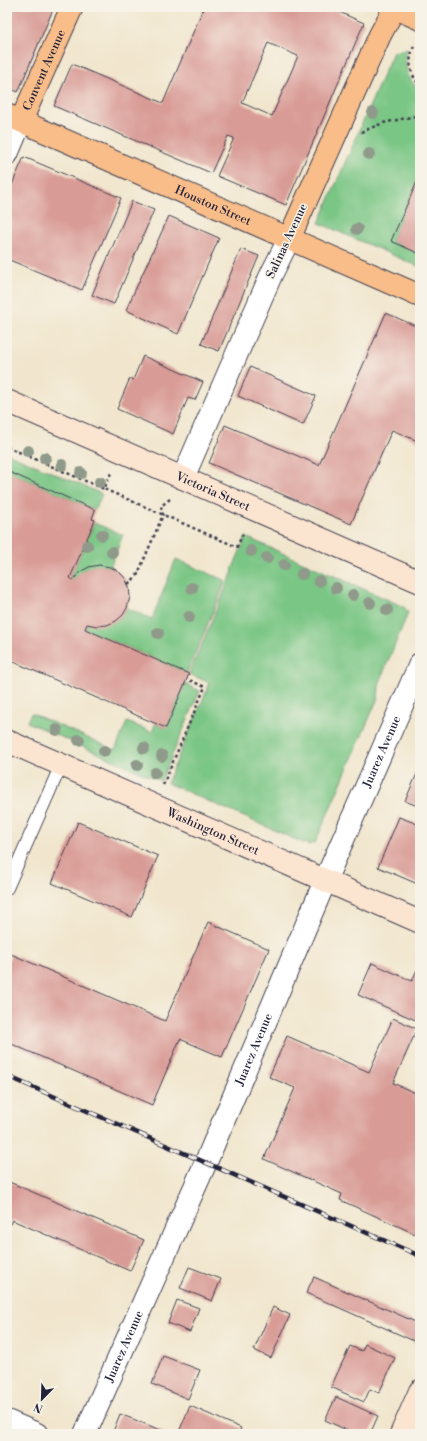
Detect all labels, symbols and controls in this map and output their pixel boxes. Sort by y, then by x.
street label: Convent Avenue [19,27,69,113]
street label: Houston Street [173,182,254,229]
street label: Salinas Avenue [263,201,311,281]
street label: Victoria Street [173,468,253,514]
street label: Juarez Avenue [359,713,404,791]
street label: Washington Street [164,804,262,858]
street label: Juarez Avenue [231,1011,276,1089]
street label: Juarez Avenue [101,1308,147,1385]
north arrow [22,1379,62,1419]
text: N [31,1399,45,1415]

